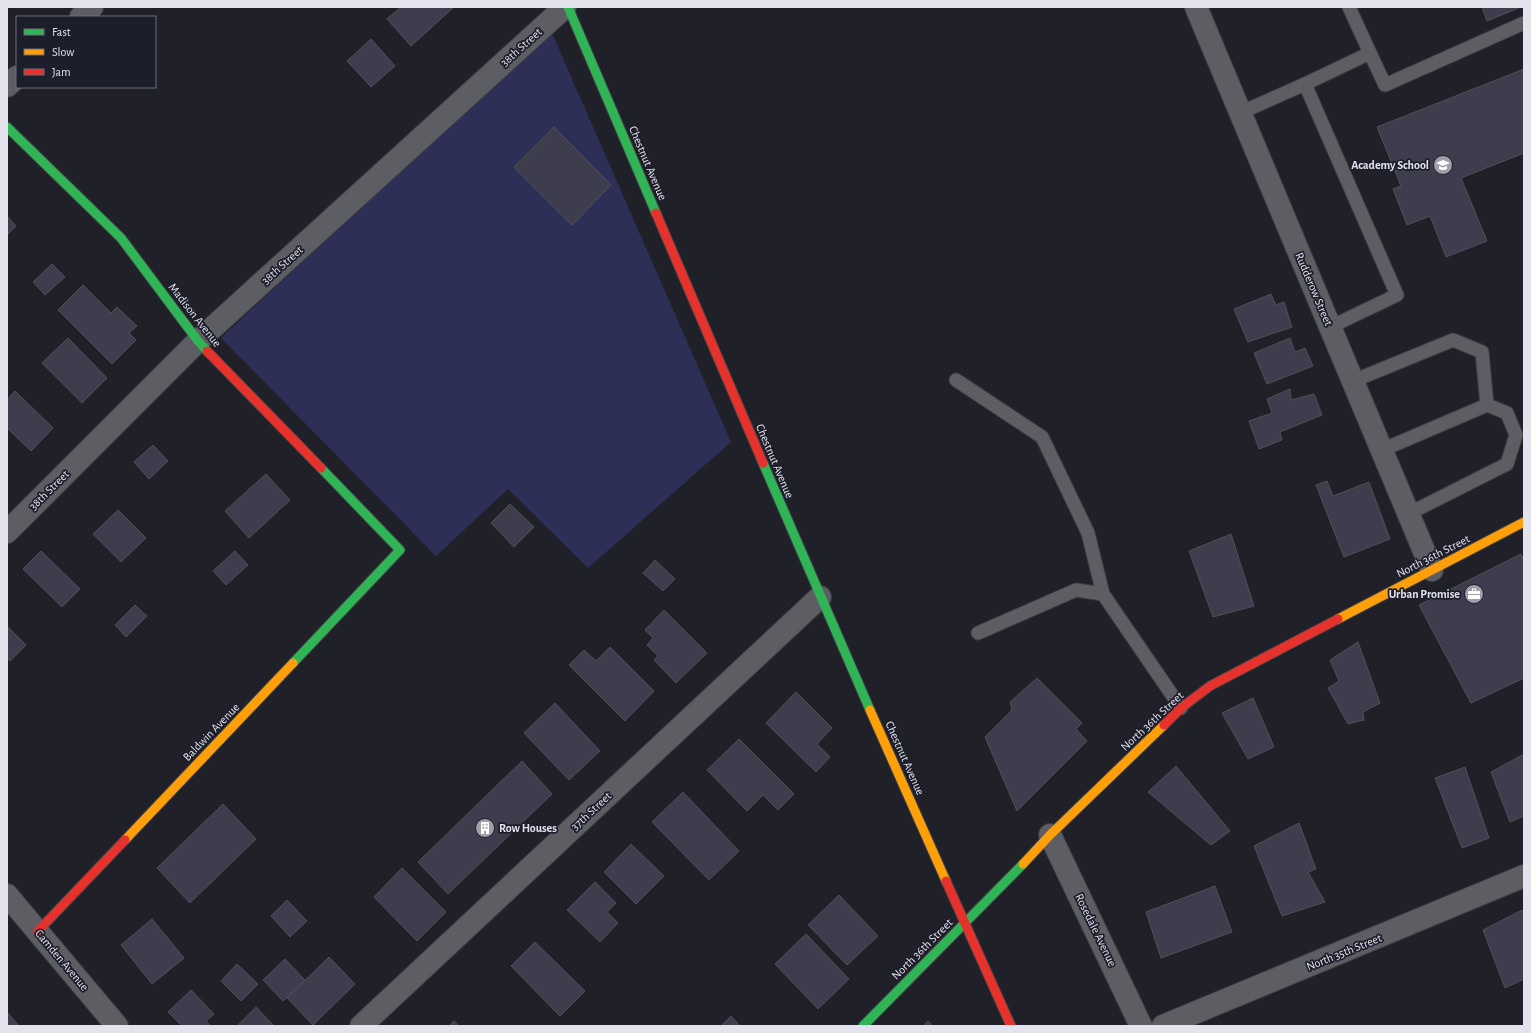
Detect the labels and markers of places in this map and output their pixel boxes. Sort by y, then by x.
school or university icon: Academy School [1432,154,1454,176]
place label: Academy School [1351,159,1429,172]
office icon: Urban Promise [1463,583,1485,605]
place label: Urban Promise [1389,588,1460,600]
building icon: Row Houses [474,817,496,839]
place label: Row Houses [499,822,557,834]

